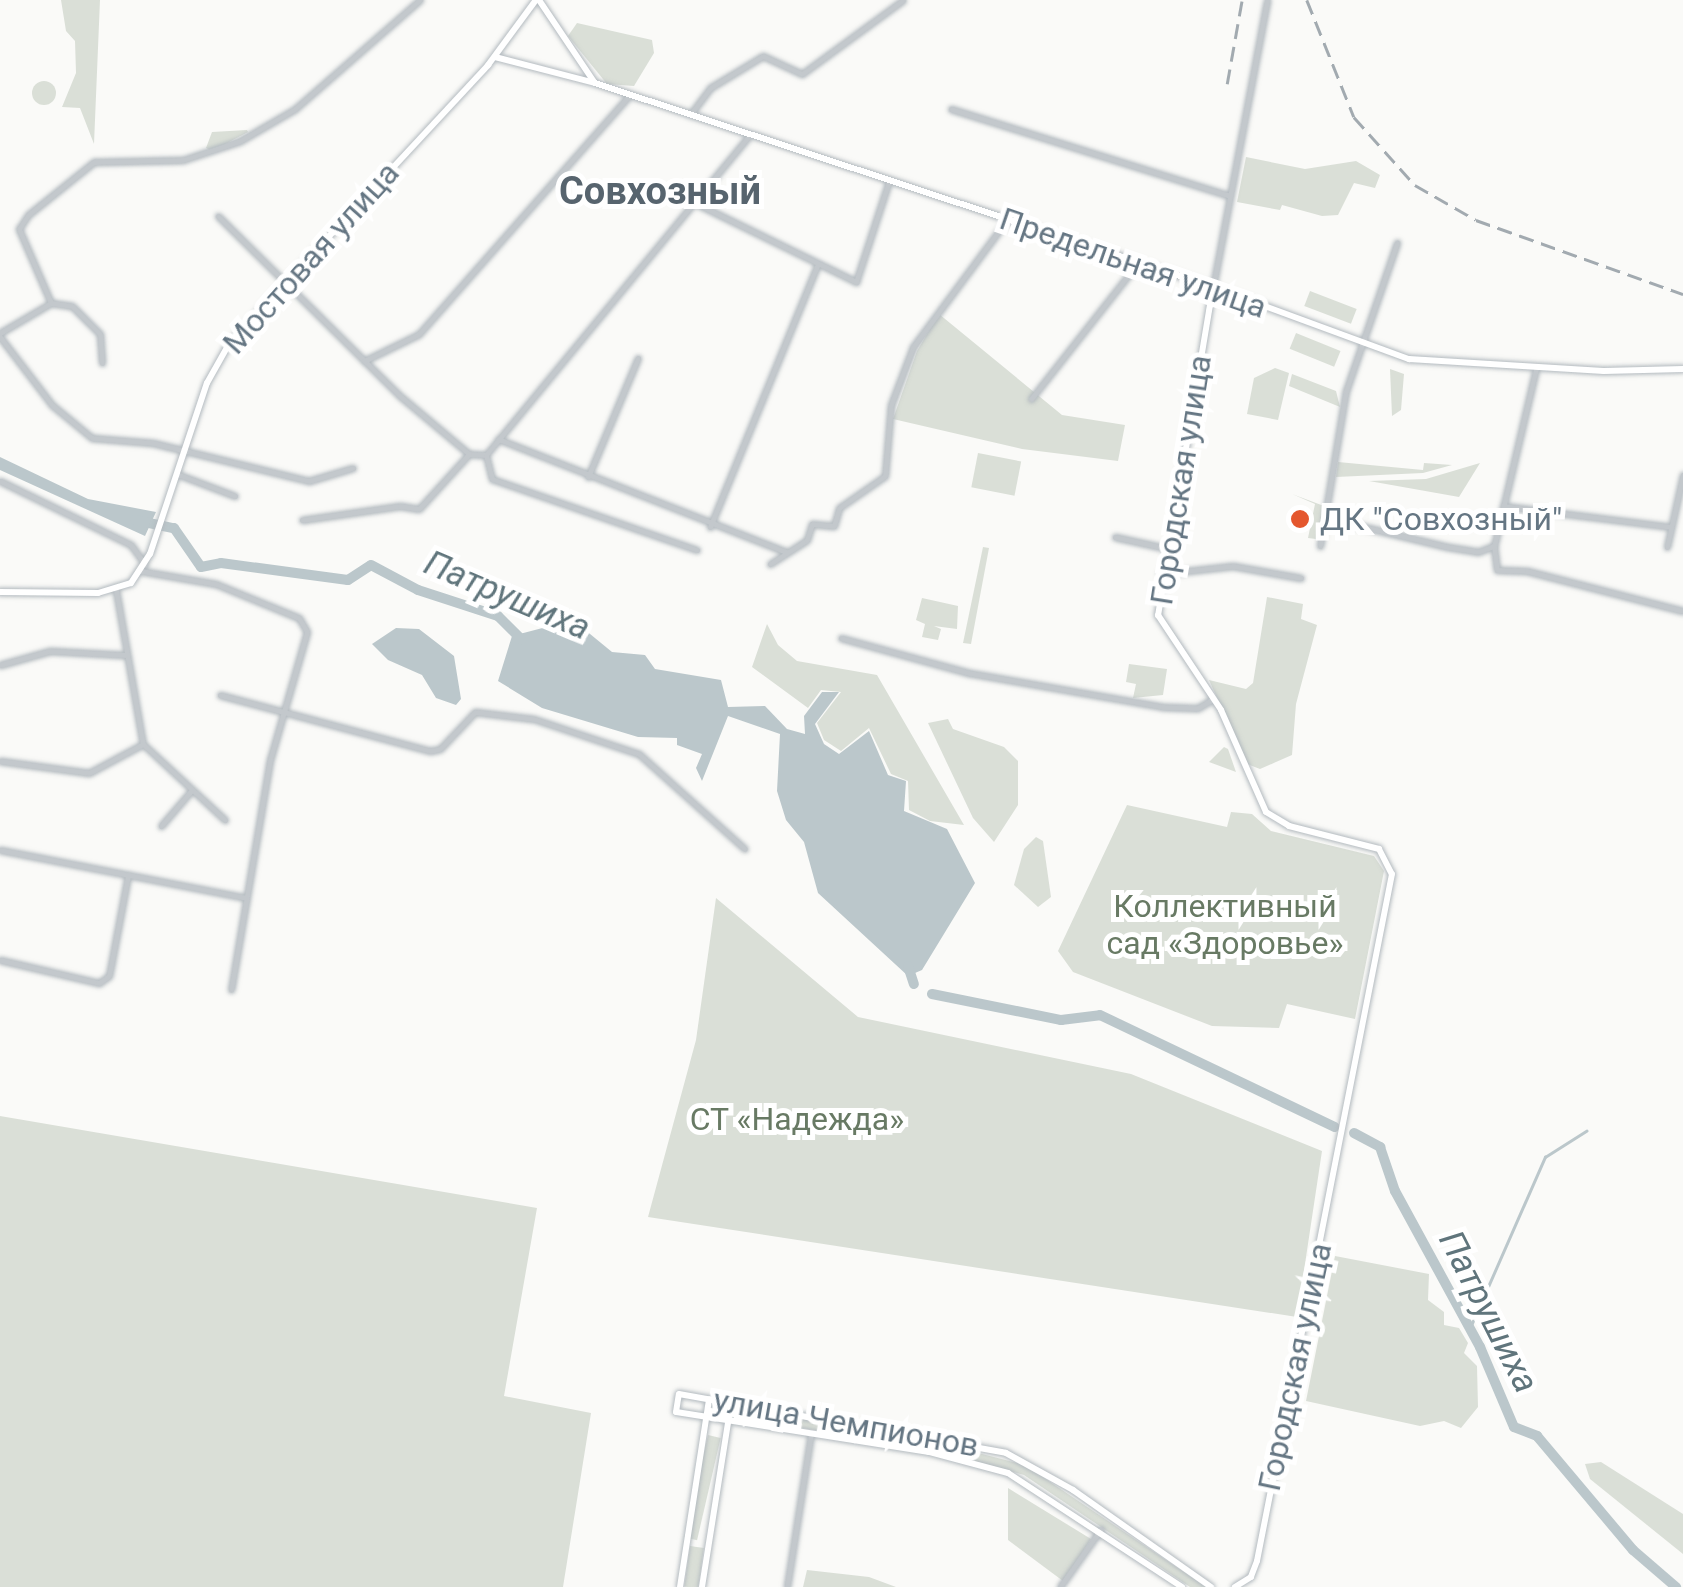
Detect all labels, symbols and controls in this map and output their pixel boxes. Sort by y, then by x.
street label: Мостовая улица [215,154,407,362]
district label: Совхозный [559,169,761,215]
street label: Предельная улица [995,199,1271,327]
street label: Городская улица [1142,352,1220,608]
place label: ДК "Совхозный" [1320,500,1562,538]
marker: ДК "Совхозный" [1289,508,1311,530]
water label: Патрушиха [418,542,596,650]
park label: Коллективный сад «Здоровье» [1107,888,1343,963]
park label: СТ «Надежда» [689,1100,905,1138]
water label: Патрушиха [1429,1224,1547,1400]
street label: Городская улица [1250,1240,1340,1494]
street label: улица Чемпионов [710,1381,982,1465]

